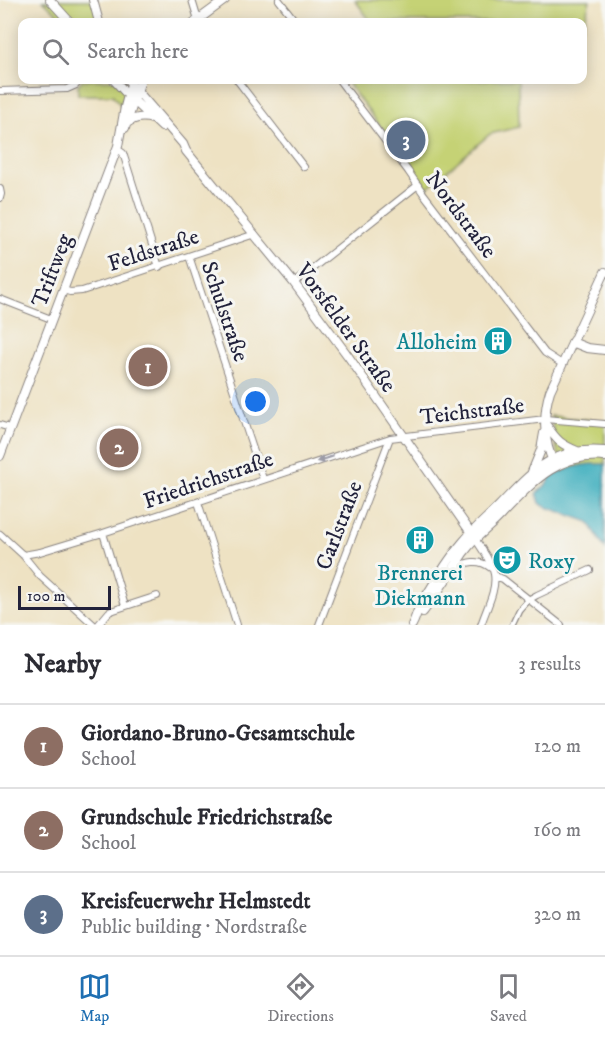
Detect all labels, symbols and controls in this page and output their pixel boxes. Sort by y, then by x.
search box [18,18,587,84]
icon: search [39,35,72,68]
text: Search here [87,38,189,65]
pin: 3 [386,118,426,162]
street label: Nordstraße [419,166,502,264]
street label: Feldstraße [105,223,202,278]
street label: Triftweg [26,230,79,311]
street label: Vorsfelder Straße [289,257,402,398]
street label: Schulstraße [195,258,254,365]
building icon: Alloheim [482,325,514,357]
place label: Alloheim [396,329,477,356]
pin: 1 [128,344,168,389]
your location [241,387,270,416]
street label: Teichstraße [419,392,526,431]
pin: 2 [100,426,138,470]
street label: Friedrichstraße [140,446,277,515]
one-way arrow [316,455,334,465]
street label: Carlstraße [310,477,369,574]
building icon: Brennerei Diekmann [404,524,436,556]
theatre icon: Roxy [491,544,523,576]
place label: Roxy [528,548,575,575]
place label: Brennerei Diekmann [375,560,466,612]
scale bar [18,583,111,610]
text: 100 m [27,586,66,606]
text: Nearby [24,648,101,681]
text: 3 results [518,652,581,677]
text: Giordano-Bruno-Gesamtschule [81,720,355,747]
text: 1 [40,734,47,759]
text: 120 m [534,734,581,759]
text: School [81,747,136,772]
text: Grundschule Friedrichstraße [81,804,332,831]
text: 2 [39,818,48,843]
text: 160 m [533,818,581,843]
text: School [81,831,136,856]
text: Kreisfeuerwehr Helmstedt [81,888,310,915]
text: 3 [40,902,47,927]
text: 320 m [534,902,581,927]
text: Public building · Nordstraße [81,915,307,940]
tab: Map [78,970,111,1026]
tab: Directions [267,970,334,1026]
tab: Saved [490,970,527,1026]

